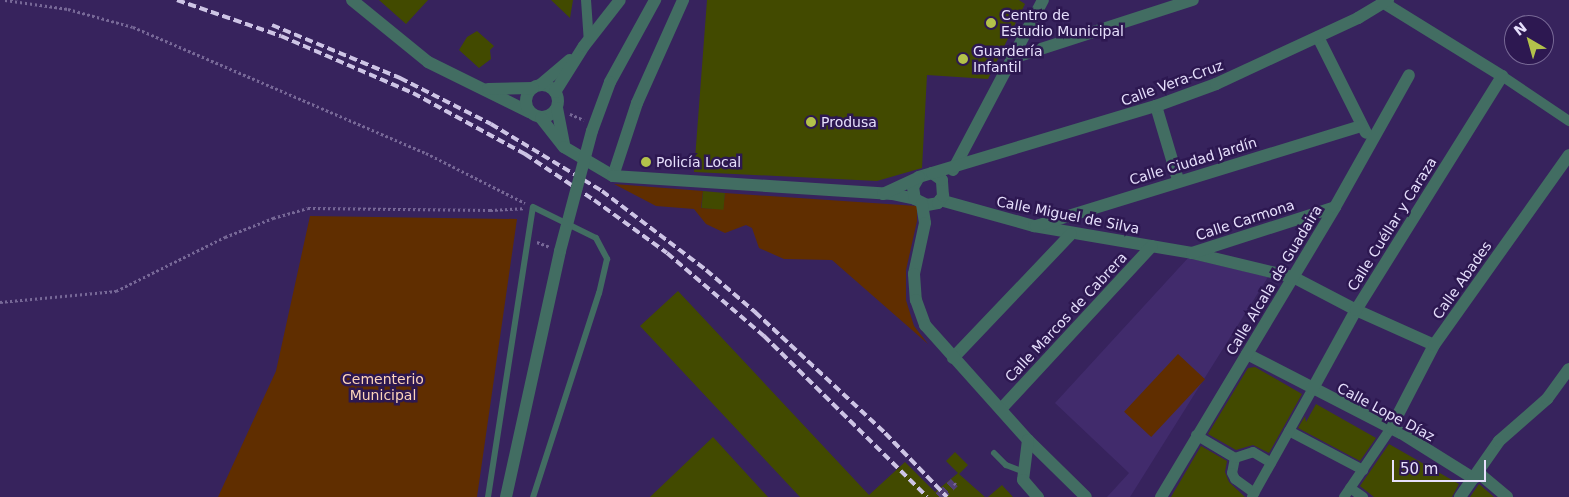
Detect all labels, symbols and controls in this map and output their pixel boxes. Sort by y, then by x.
place label: Centro de Estudio Municipal [1001,7,1124,40]
north arrow [1504,15,1554,65]
marker: Centro de Estudio Municipal [985,17,997,29]
text: N [1511,19,1530,39]
place label: Guardería Infantil [973,43,1043,75]
marker: Guardería Infantil [957,53,969,65]
street label: Calle Vera-Cruz [1119,57,1225,109]
place label: Produsa [821,114,877,130]
marker: Produsa [805,116,817,128]
street label: Calle Ciudad Jardín [1127,134,1259,188]
place label: Policía Local [656,154,741,170]
street label: Calle Cuéllar y Caraza [1344,154,1440,294]
marker: Policía Local [640,156,652,168]
street label: Calle Miguel de Silva [995,193,1141,237]
street label: Calle Carmona [1194,196,1296,244]
street label: Calle Alcala de Guadaira [1223,202,1325,358]
street label: Calle Abades [1429,238,1495,322]
street label: Calle Marcos de Cabrera [1002,249,1130,385]
park label: Cementerio Municipal [342,371,424,404]
street label: Calle Lope Díaz [1334,379,1438,445]
scale bar [1394,450,1488,482]
text: 50 m [1400,460,1438,478]

